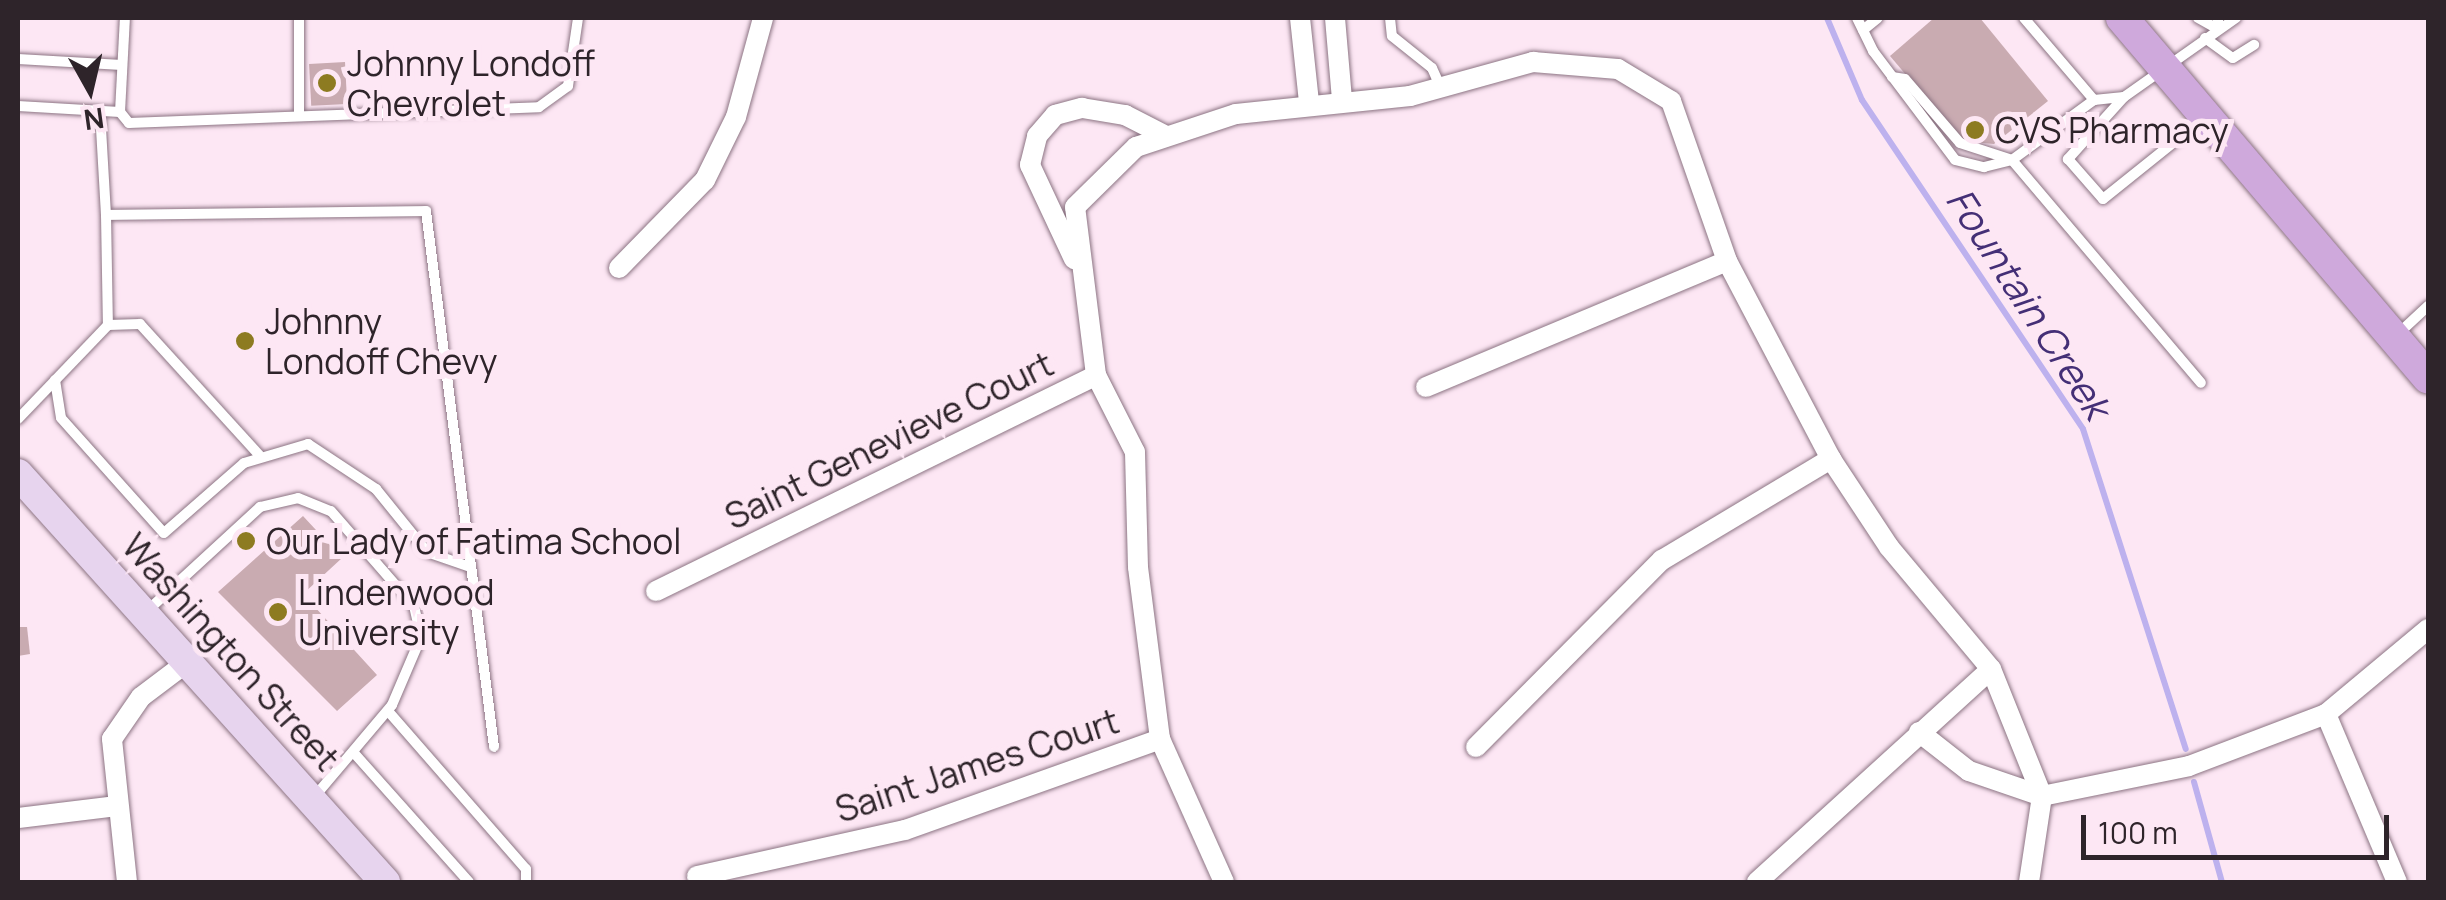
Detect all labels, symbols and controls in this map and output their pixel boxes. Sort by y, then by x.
north arrow [40,40,140,140]
place label: Johnny Londoff Chevrolet [347,42,595,124]
marker: Johnny Londoff Chevrolet [316,72,338,94]
text: N [82,99,107,140]
place label: CVS Pharmacy [1995,109,2229,151]
marker: CVS Pharmacy [1964,119,1986,141]
water label: Fountain Creek [1938,179,2120,427]
place label: Johnny Londoff Chevy [265,300,498,382]
marker: Johnny Londoff Chevy [234,330,256,352]
street label: Saint Genevieve Court [718,342,1060,538]
place label: Our Lady of Fatima School [266,520,681,562]
street label: Washington Street [114,525,348,779]
marker: Our Lady of Fatima School [235,530,257,552]
place label: Lindenwood University [298,571,494,653]
marker: Lindenwood University [267,601,289,623]
street label: Saint James Court [830,699,1124,831]
scale bar [2086,795,2394,857]
text: 100 m [2098,812,2178,853]

